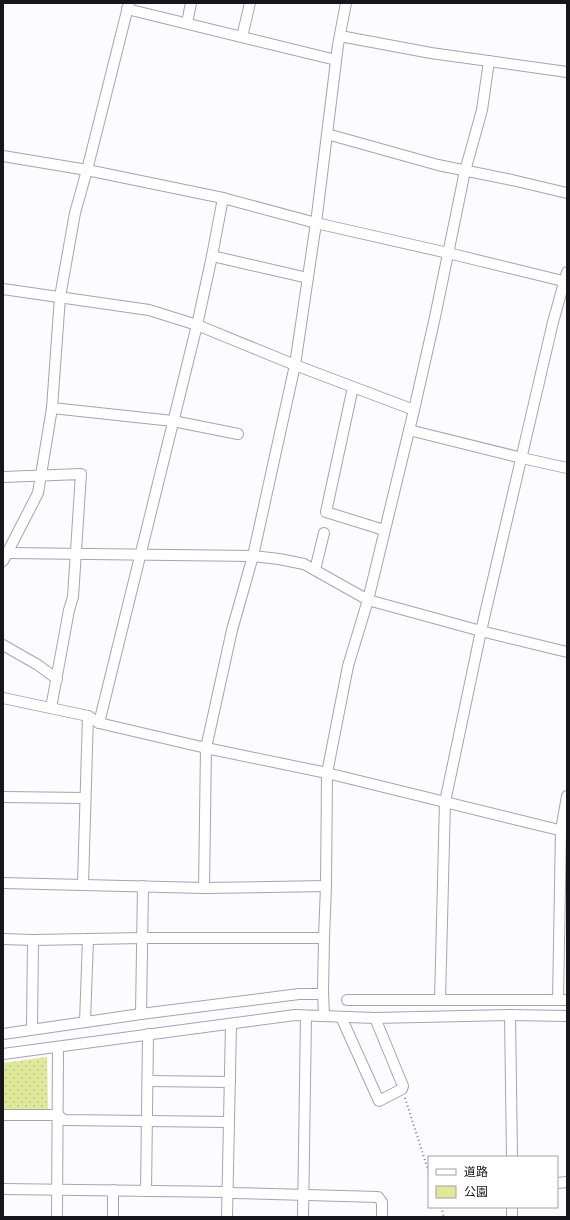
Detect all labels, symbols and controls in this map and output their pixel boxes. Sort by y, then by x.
legend [428,1156,558,1208]
text: 道路 [464,1164,488,1180]
text: 公園 [464,1184,488,1200]

